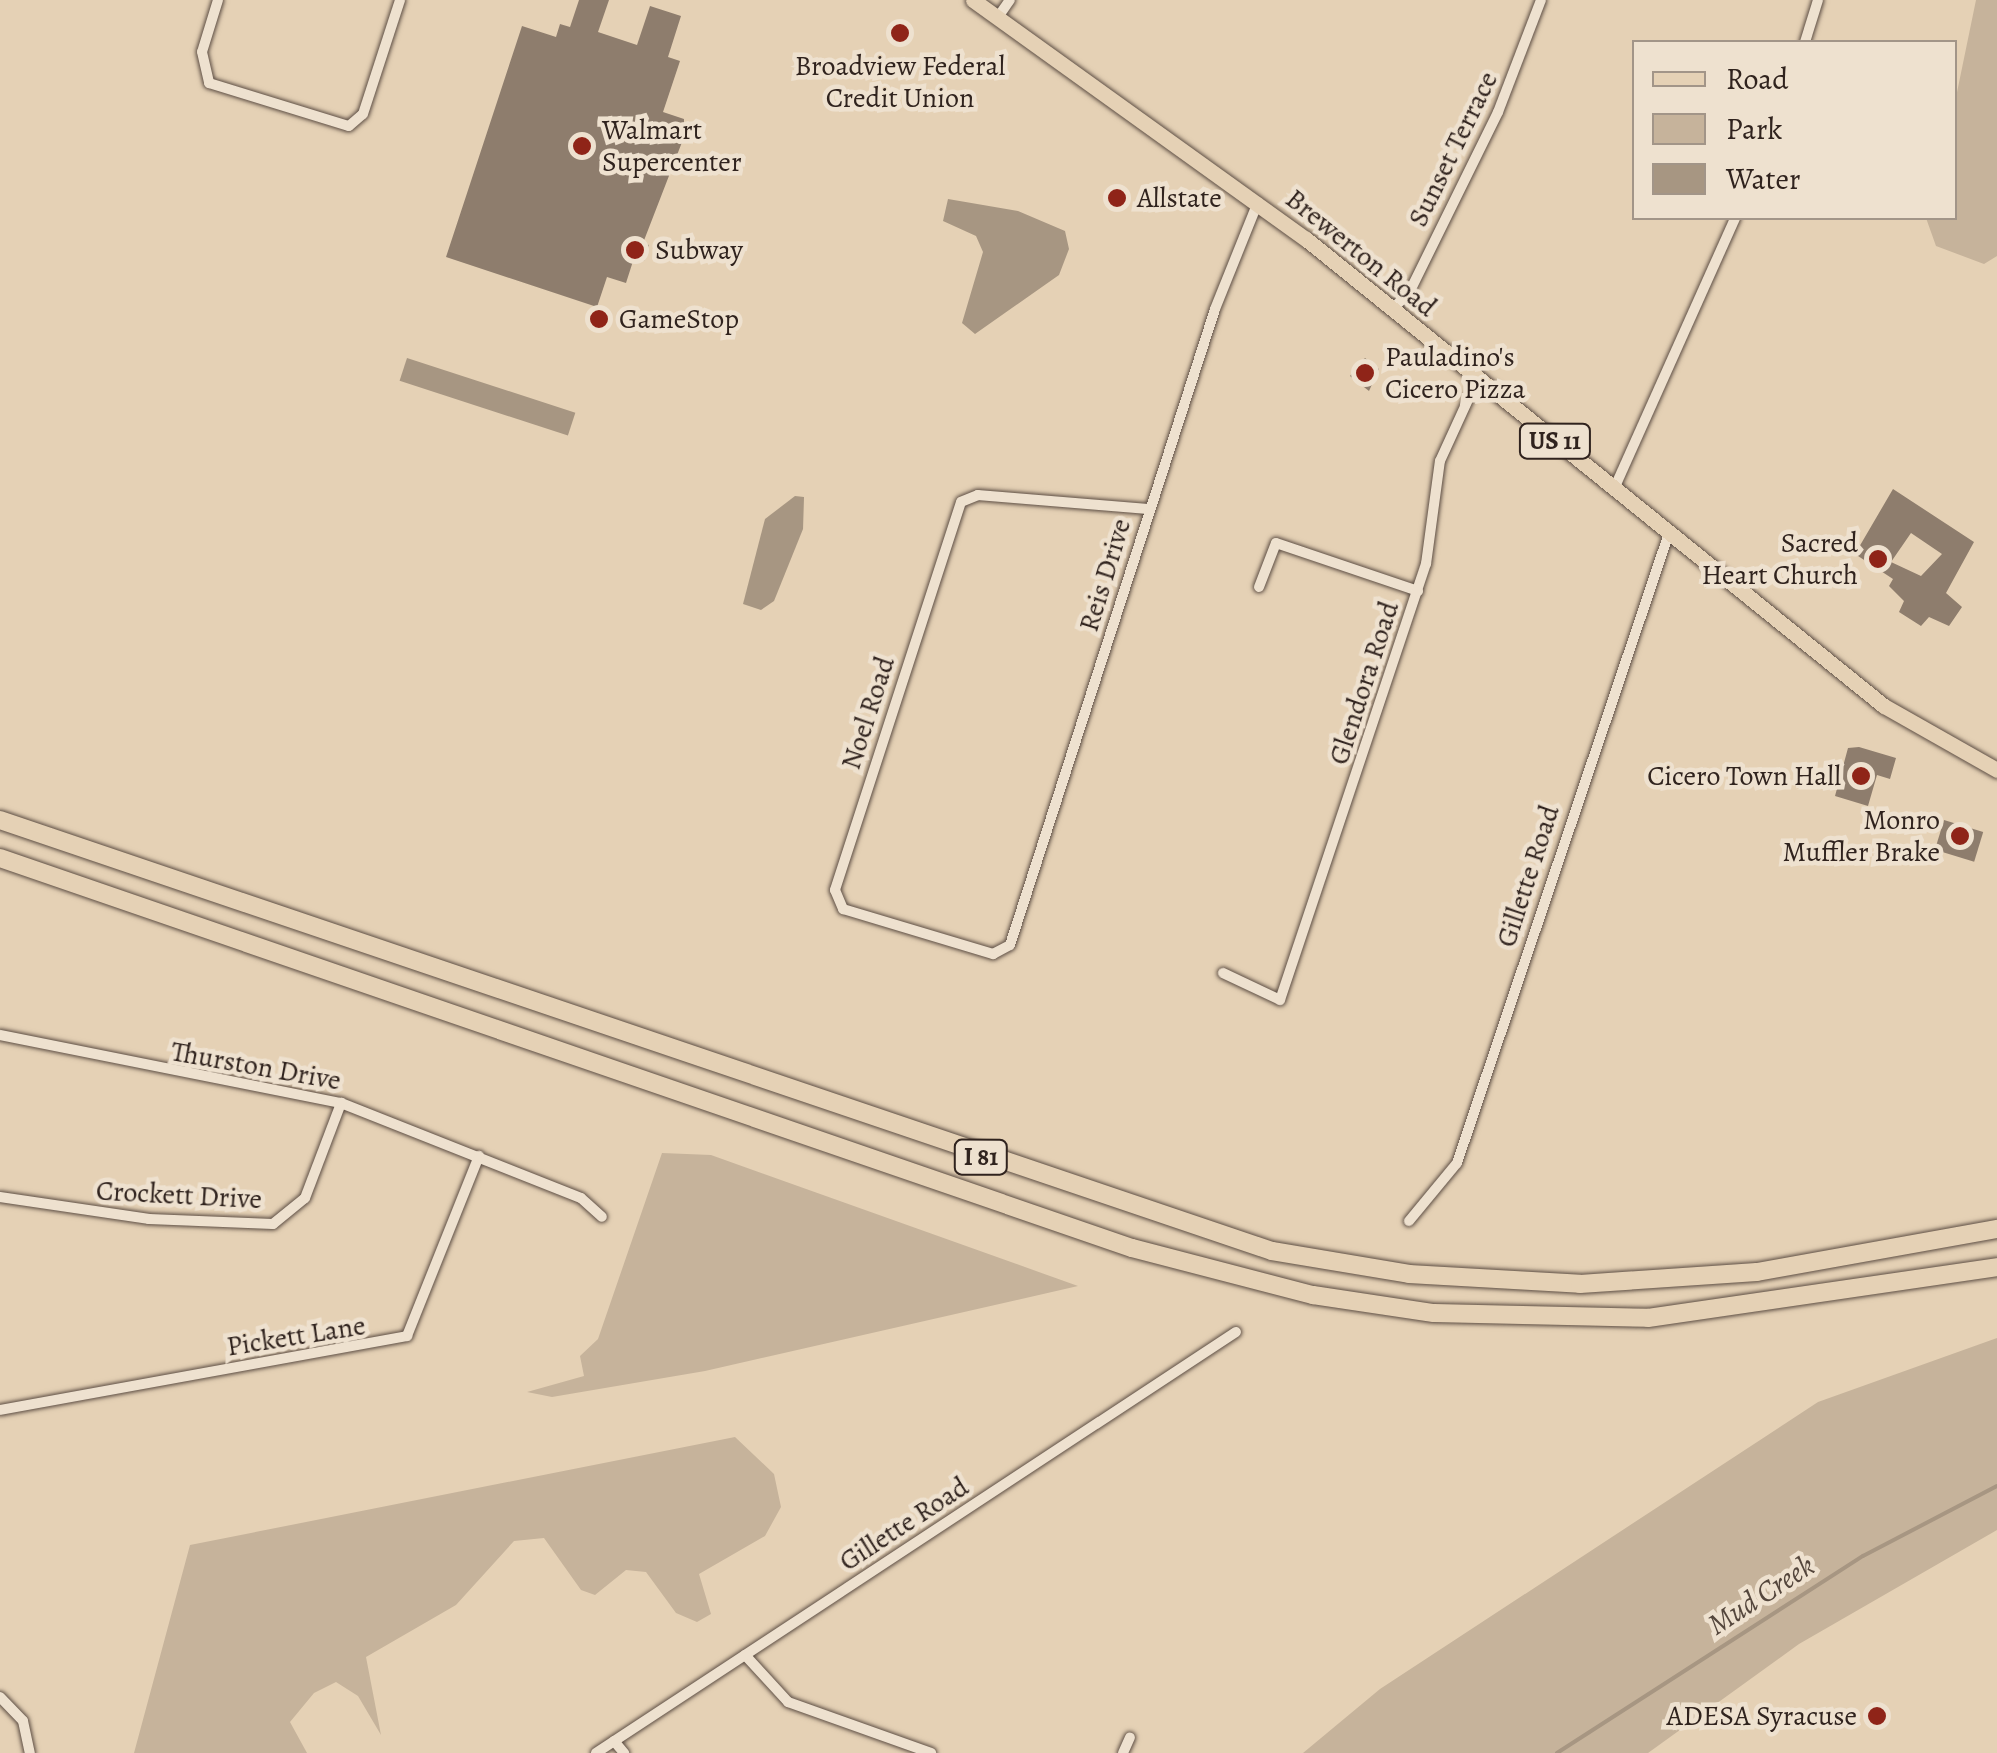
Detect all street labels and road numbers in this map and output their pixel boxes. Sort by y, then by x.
street label: Sunset Terrace [1401,66,1505,232]
street label: Brewerton Road [1279,182,1443,324]
road number: US 11 [1518,421,1592,461]
street label: Reis Drive [1072,514,1138,636]
street label: Glendora Road [1322,597,1406,769]
street label: Noel Road [834,652,902,774]
street label: Gillette Road [1489,801,1567,951]
street label: Thurston Drive [168,1035,344,1097]
road number: I 81 [954,1137,1008,1177]
street label: Crockett Drive [95,1174,263,1216]
street label: Pickett Lane [224,1308,368,1364]
street label: Gillette Road [833,1470,975,1578]

